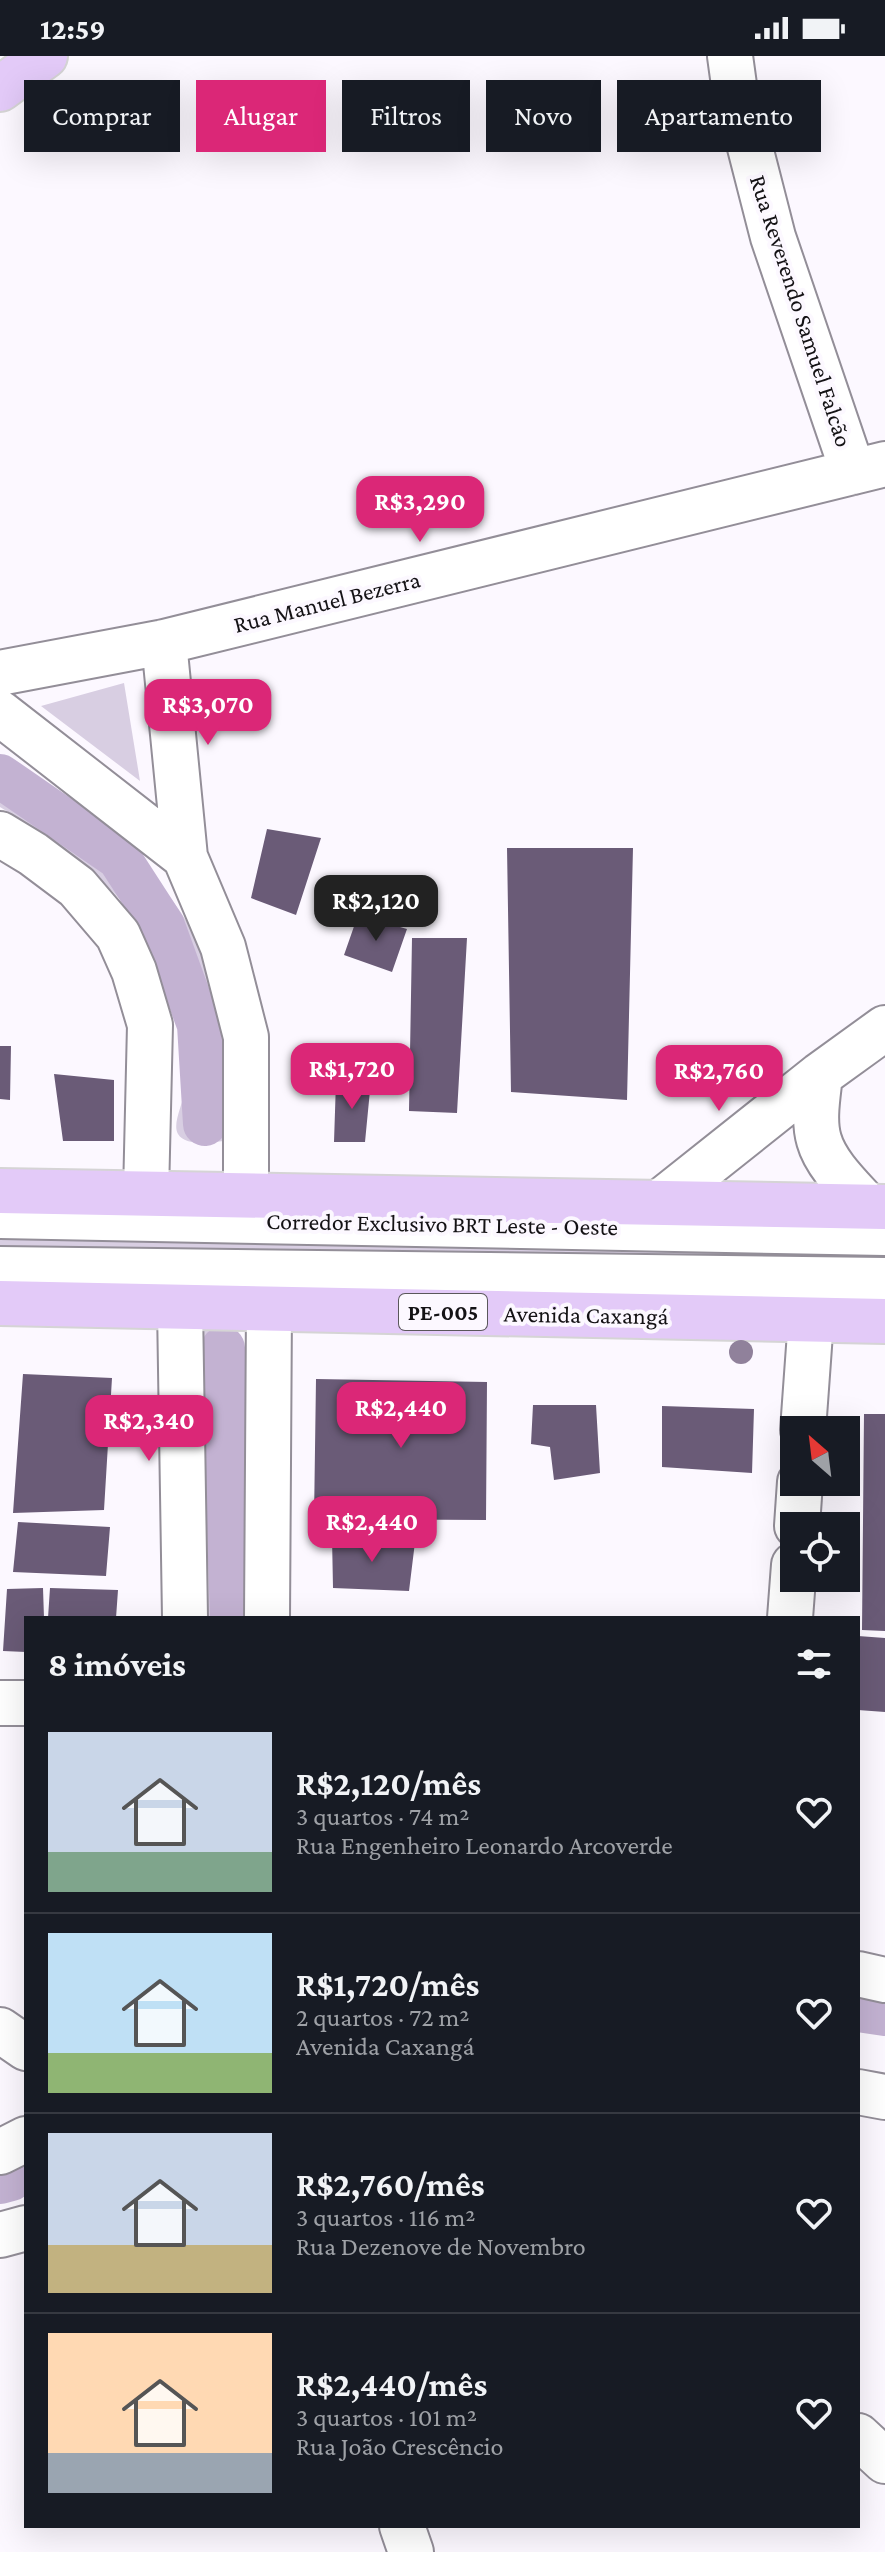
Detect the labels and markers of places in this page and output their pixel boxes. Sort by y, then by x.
pin: R$3,290 [346,476,494,544]
pin: R$3,070 [134,679,282,747]
pin: R$2,120 [302,875,450,943]
pin: R$1,720 [278,1043,426,1111]
pin: R$2,760 [645,1045,793,1113]
pin: R$2,440 [327,1382,475,1450]
pin: R$2,340 [75,1395,223,1463]
pin: R$2,440 [298,1496,446,1564]

